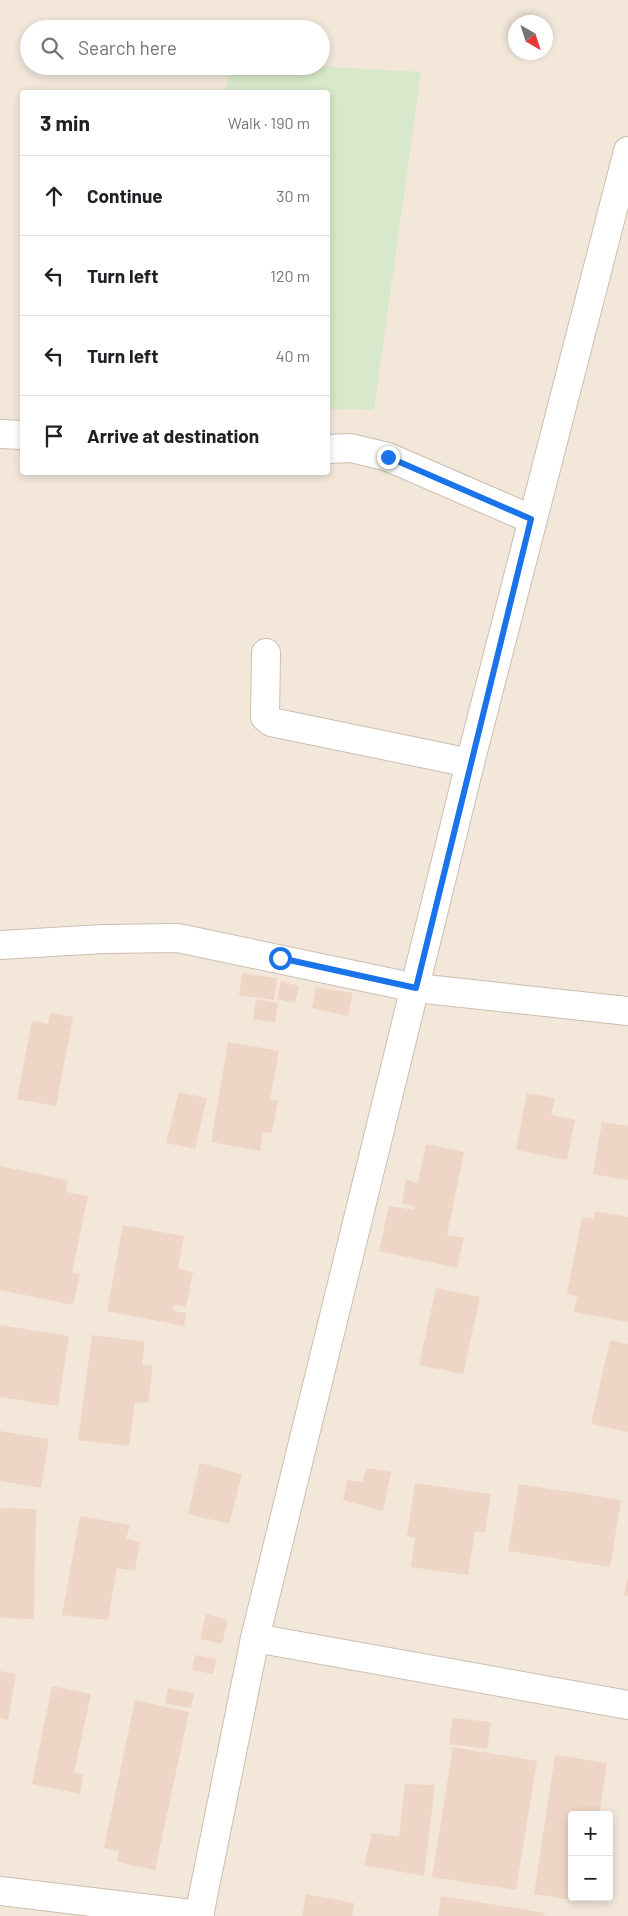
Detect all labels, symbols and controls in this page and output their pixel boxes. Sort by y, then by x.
north arrow [508,15,553,60]
search box [20,20,330,75]
icon: search [38,34,66,62]
text: Search here [78,36,177,59]
text: 3 min [40,110,90,135]
text: Walk · 190 m [228,113,310,132]
icon: ahead [40,182,68,210]
text: Continue [87,184,163,207]
text: 30 m [276,186,310,205]
icon: left [40,262,68,290]
text: Turn left [87,264,158,287]
text: 120 m [270,266,310,285]
icon: left [40,342,68,370]
text: Turn left [87,344,158,367]
text: 40 m [276,346,310,365]
icon: arrive [40,422,68,450]
text: Arrive at destination [87,424,259,447]
route end [377,446,400,469]
route start [269,947,292,970]
map controls [568,1811,613,1901]
button: + [568,1811,613,1856]
button: − [568,1856,613,1901]

